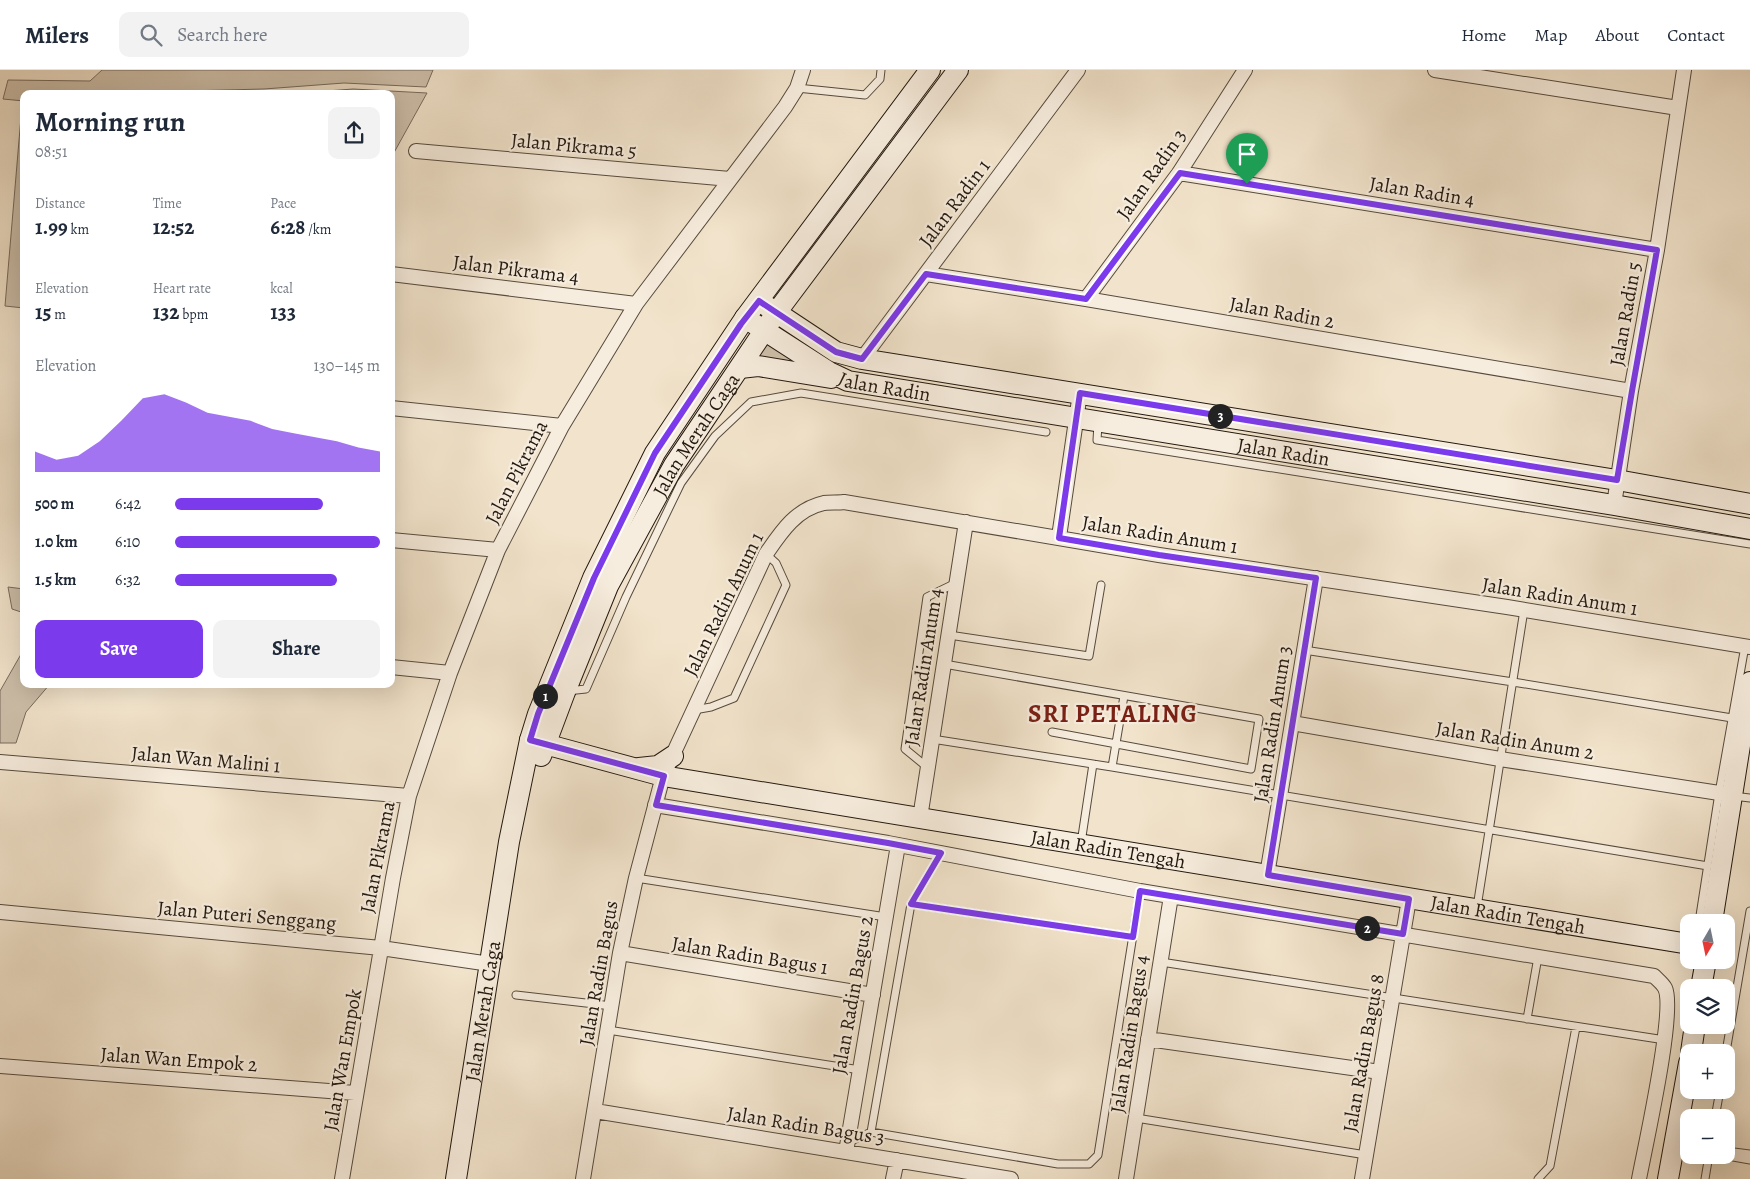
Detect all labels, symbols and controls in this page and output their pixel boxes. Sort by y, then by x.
search box [119,12,469,57]
text: Milers [25,19,89,51]
icon: search [137,21,165,49]
text: Search here [177,22,268,48]
text: Home [1461,23,1506,47]
text: Map [1534,23,1567,47]
text: About [1595,23,1639,47]
text: Contact [1667,23,1725,47]
text: Morning run [35,103,185,141]
button: share [328,107,380,159]
street label: Jalan Radin 3 [1110,123,1193,225]
street label: Jalan Pikrama 5 [510,127,638,164]
pin [1226,133,1268,184]
icon: arrive [1233,140,1261,168]
text: 08:51 [35,141,67,163]
street label: Jalan Radin 1 [912,154,996,253]
street label: Jalan Radin 4 [1368,170,1476,213]
text: Distance [35,194,85,213]
text: Time [153,194,182,213]
text: Pace [270,194,296,213]
text: 1.99 [35,213,68,241]
text: 12:52 [153,213,194,241]
text: 6:28 [270,213,305,241]
text: km [68,220,89,239]
text: /km [305,220,331,239]
street label: Jalan Pikrama 4 [451,248,580,291]
street label: Jalan Radin 5 [1603,260,1648,368]
text: Elevation [35,279,89,298]
text: Heart rate [153,279,211,298]
text: kcal [270,279,293,298]
street label: Jalan Radin 2 [1227,290,1337,335]
text: 15 [35,298,52,326]
text: 132 [153,298,179,326]
text: 133 [270,298,296,326]
text: m [52,305,66,324]
text: bpm [179,305,208,324]
text: Elevation [35,355,96,377]
text: 130–145 m [314,355,380,377]
street label: Jalan Radin [834,365,933,408]
street label: Jalan Merah Caga [646,367,747,501]
pin: 3 [1208,404,1232,428]
text: 3 [1217,407,1224,426]
street label: Jalan Pikrama [479,415,555,529]
street label: Jalan Radin [1235,431,1331,473]
text: 500 m [35,493,74,515]
text: 6:42 [115,493,141,515]
street label: Jalan Radin Anum 1 [1080,509,1240,560]
street label: Jalan Radin Anum 1 [677,527,770,681]
text: 1.0 km [35,531,78,553]
text: 6:10 [115,531,140,553]
text: 1.5 km [35,569,76,591]
text: 6:32 [115,569,140,591]
street label: Jalan Radin Anum 1 [1480,571,1640,622]
street label: Jalan Radin Anum 4 [898,586,949,748]
button: Save [35,620,203,678]
button: Share [213,620,380,678]
street label: Jalan Radin Anum 3 [1247,644,1298,805]
pin: 1 [532,684,558,708]
text: 1 [543,687,548,706]
district label: SRI PETALING [1028,697,1198,731]
street label: Jalan Radin Anum 2 [1434,715,1597,766]
street label: Jalan Wan Malini 1 [130,740,282,779]
street label: Jalan Pikrama [353,798,402,915]
street label: Jalan Radin Tengah [1029,823,1188,875]
street label: Jalan Radin Tengah [1429,889,1588,941]
street label: Jalan Puteri Senggang [156,894,337,937]
street label: Jalan Radin Bagus [572,898,625,1048]
street label: Jalan Radin Bagus 2 [825,913,880,1076]
north arrow [1680,914,1735,969]
map controls [1680,914,1735,1164]
pin: 2 [1354,916,1380,940]
text: 2 [1364,919,1371,938]
street label: Jalan Radin Bagus 1 [670,930,830,981]
street label: Jalan Merah Caga [459,938,507,1084]
street label: Jalan Radin Bagus 4 [1104,953,1155,1115]
street label: Jalan Radin Bagus 8 [1336,972,1391,1135]
button: layers [1680,979,1735,1034]
street label: Jalan Wan Empok [317,987,368,1133]
street label: Jalan Wan Empok 2 [99,1041,259,1078]
button: + [1680,1044,1735,1099]
street label: Jalan Radin Bagus 3 [725,1100,887,1151]
button: − [1680,1109,1735,1164]

